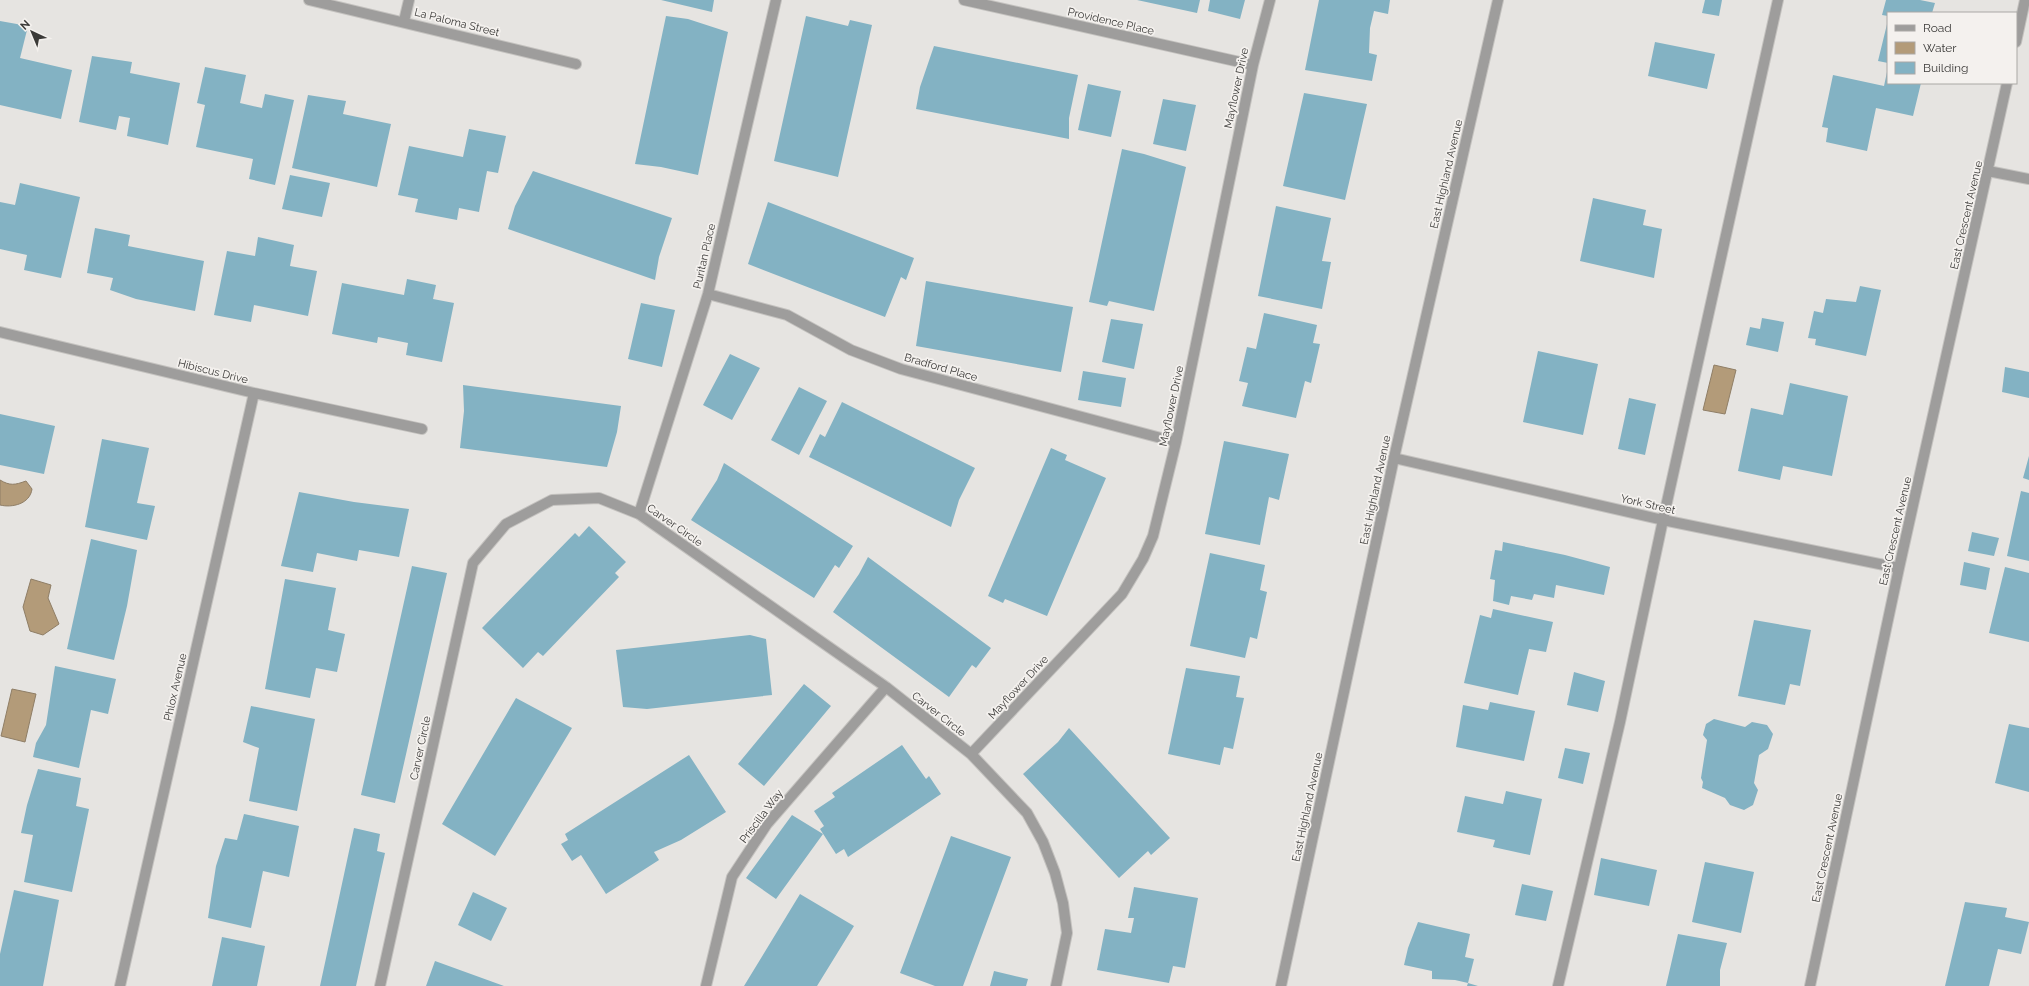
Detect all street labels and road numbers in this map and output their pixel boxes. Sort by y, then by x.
street label: Providence Place [1066,5,1156,38]
street label: La Paloma Street [413,6,501,39]
street label: Mayflower Drive [1222,46,1251,130]
street label: East Highland Avenue [1428,118,1465,230]
street label: East Crescent Avenue [1948,159,1985,271]
street label: Puritan Place [691,222,718,290]
street label: Bradford Place [903,351,980,384]
street label: Hibiscus Drive [176,356,250,387]
street label: Mayflower Drive [1157,364,1186,448]
street label: East Highland Avenue [1358,434,1394,546]
street label: East Crescent Avenue [1877,475,1914,587]
street label: York Street [1619,492,1677,517]
street label: Carver Circle [644,501,706,550]
street label: Phlox Avenue [161,651,190,722]
street label: Mayflower Drive [986,653,1051,722]
street label: Carver Circle [909,689,969,740]
street label: Carver Circle [407,714,434,781]
street label: East Highland Avenue [1290,751,1326,863]
street label: Priscilla Way [737,787,786,846]
street label: East Crescent Avenue [1810,792,1845,904]

